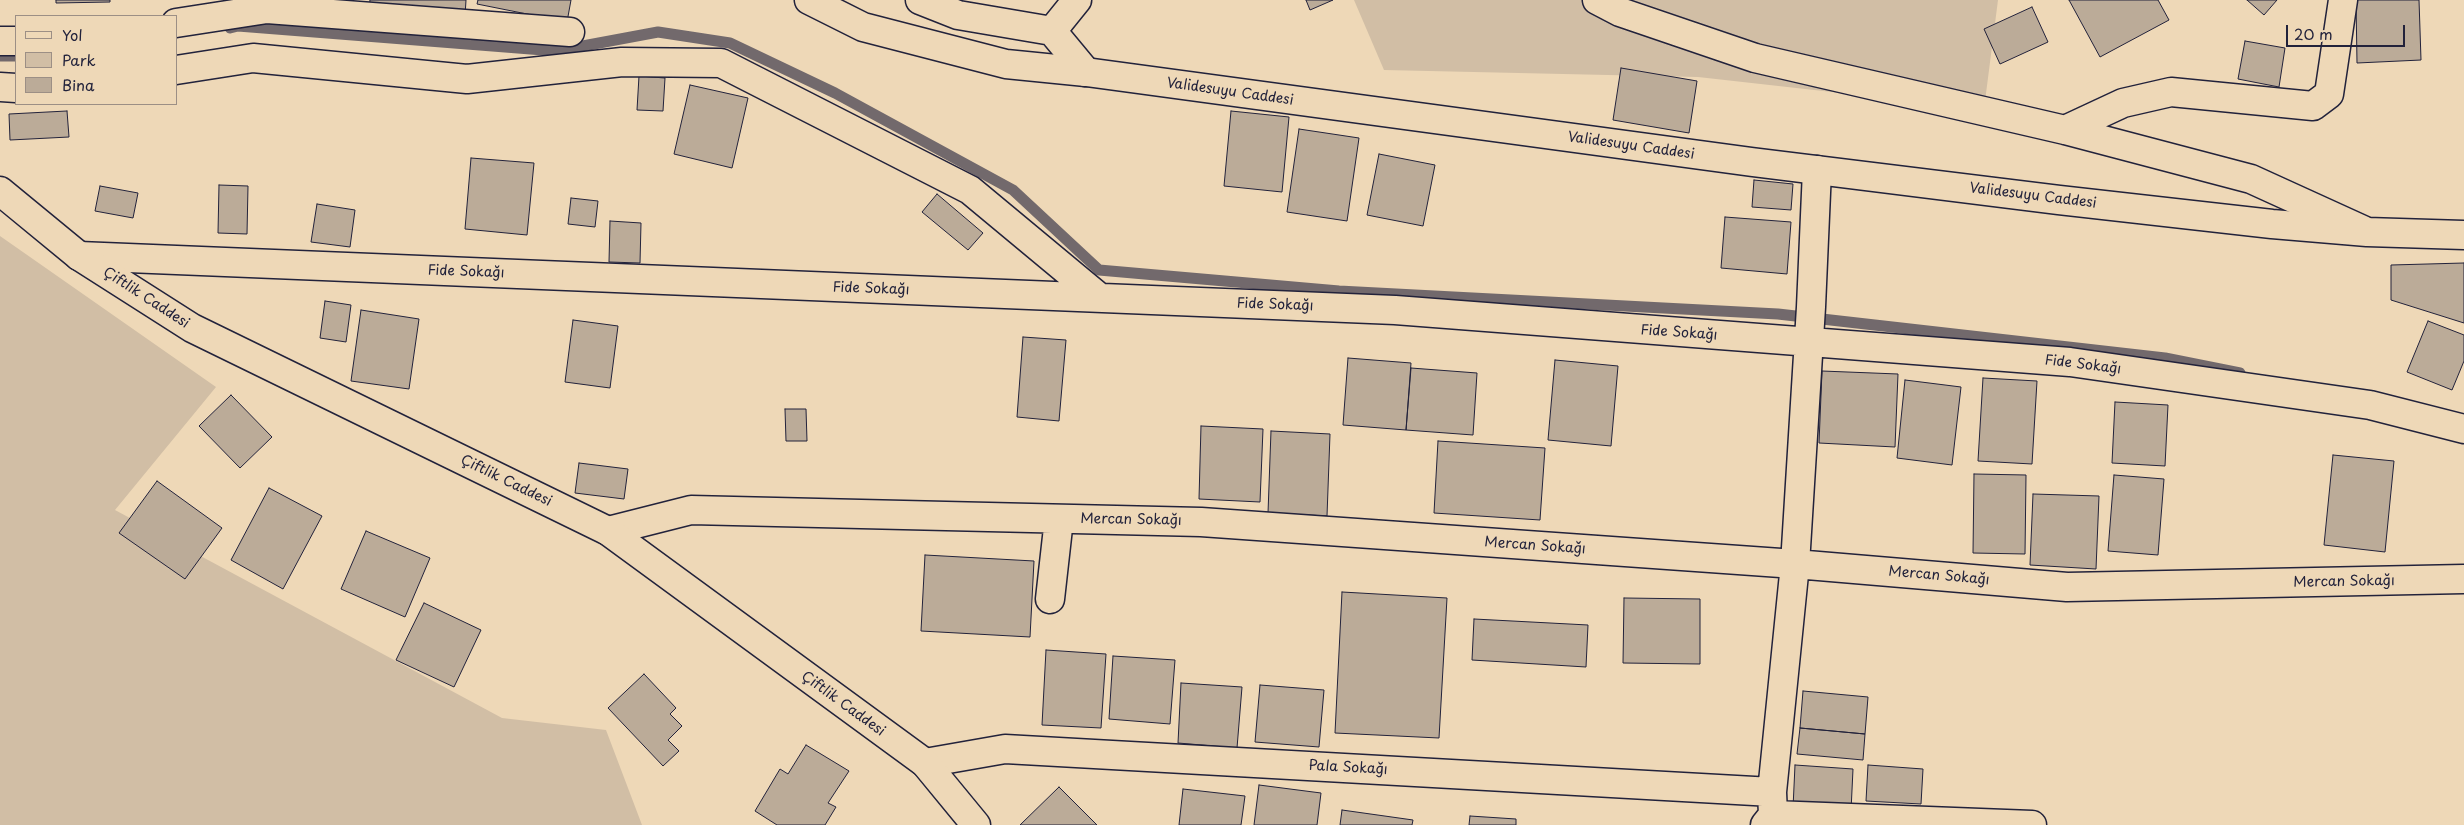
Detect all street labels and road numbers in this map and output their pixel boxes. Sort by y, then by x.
street label: Validesuyu Caddesi [1166,75,1294,109]
street label: Validesuyu Caddesi [1567,129,1695,163]
street label: Validesuyu Caddesi [1969,180,2097,212]
street label: Fide Sokağı [427,262,505,282]
street label: Çiftlik Caddesi [100,264,192,332]
street label: Fide Sokağı [832,279,910,299]
street label: Fide Sokağı [1236,295,1314,315]
street label: Fide Sokağı [1640,322,1718,344]
street label: Fide Sokağı [2044,352,2122,378]
street label: Çiftlik Caddesi [458,452,554,510]
street label: Mercan Sokağı [1080,511,1182,529]
street label: Mercan Sokağı [1484,534,1586,558]
street label: Mercan Sokağı [1888,563,1990,589]
street label: Mercan Sokağı [2293,573,2395,591]
street label: Çiftlik Caddesi [798,668,888,740]
street label: Pala Sokağı [1308,758,1388,778]

